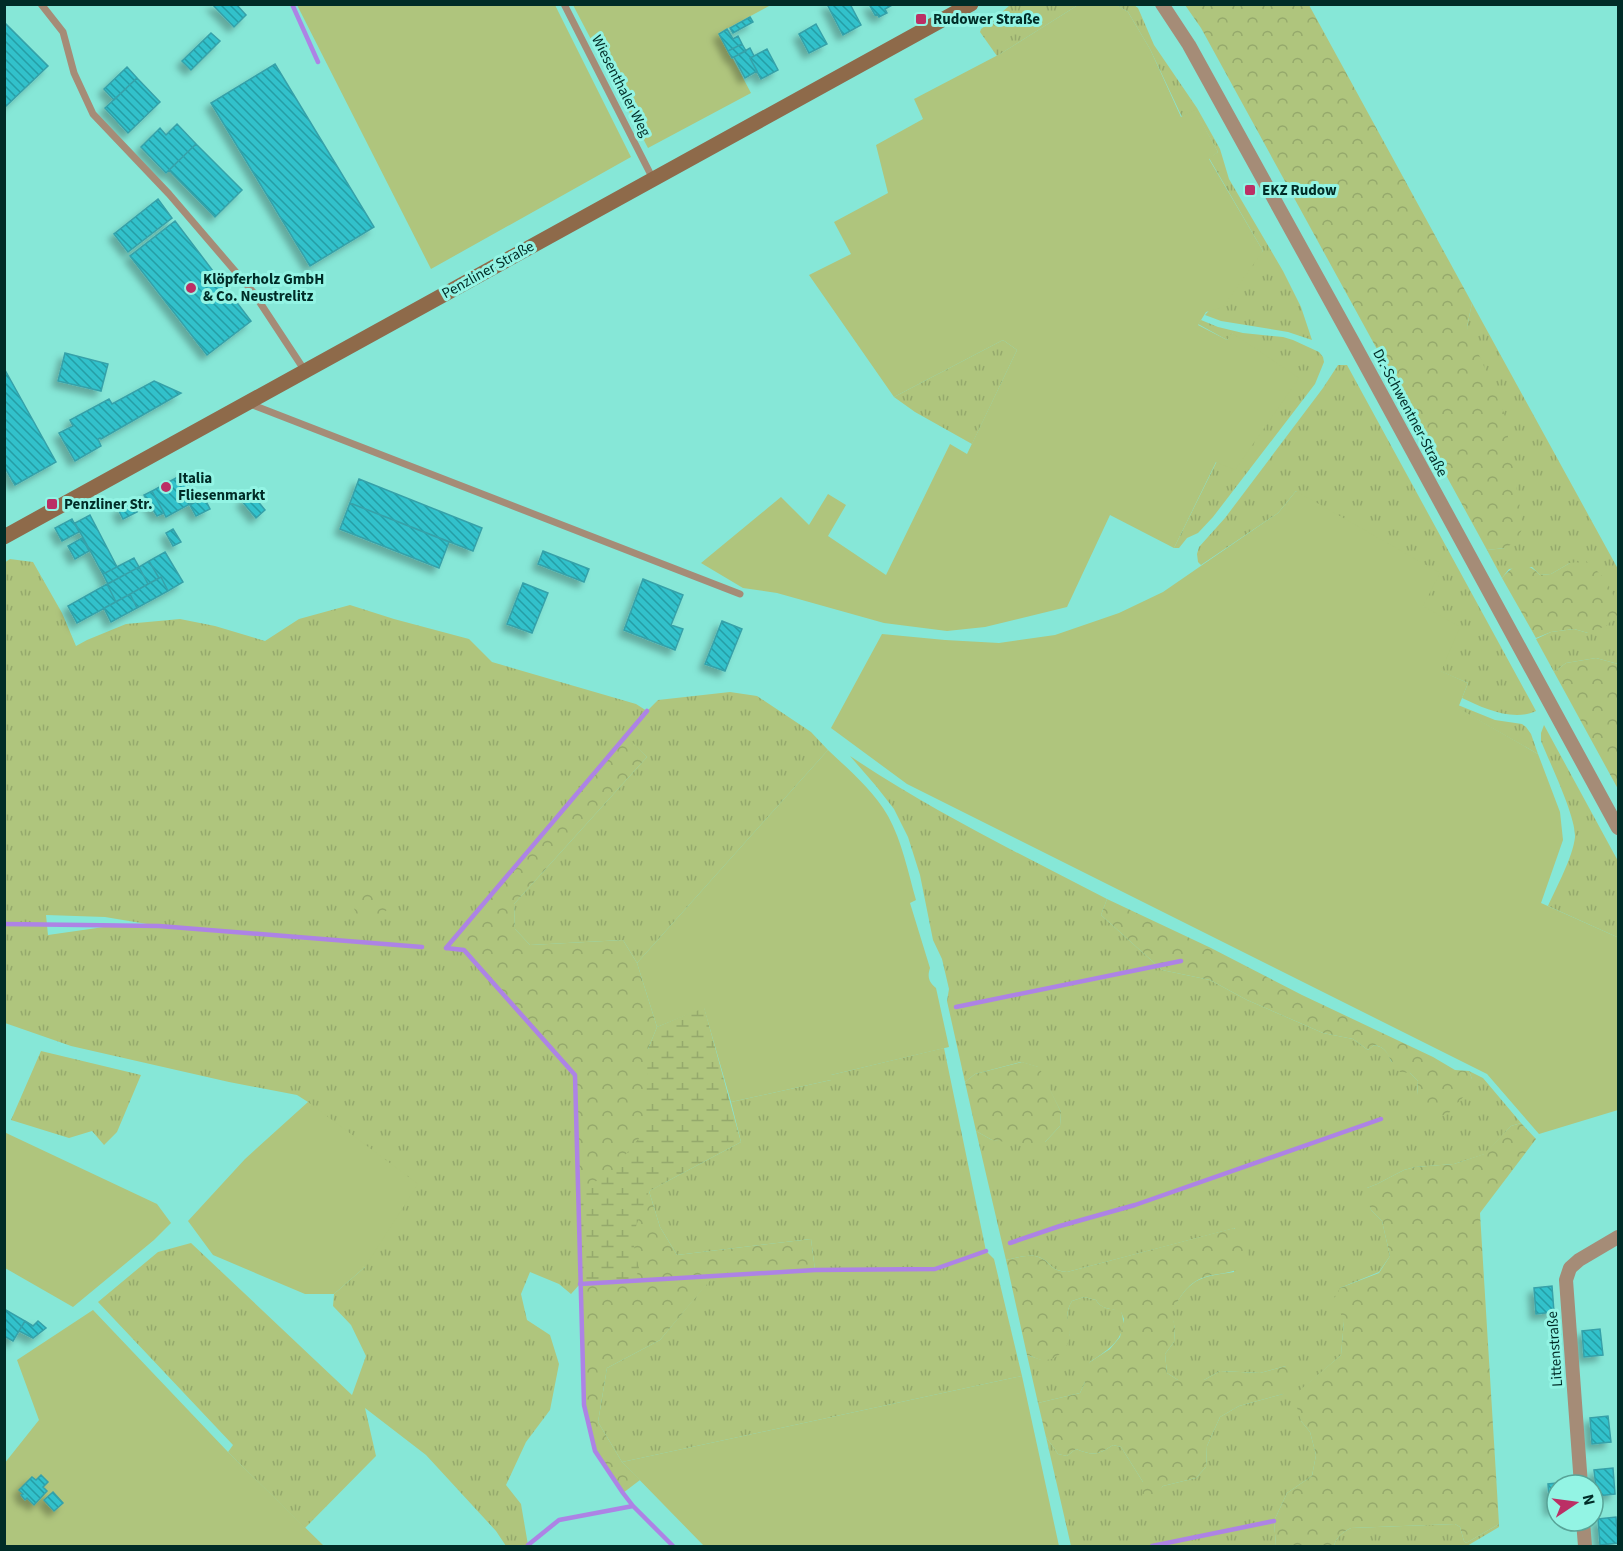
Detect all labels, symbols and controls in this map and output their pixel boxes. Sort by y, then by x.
place label: Rudower Straße [933,9,1040,30]
marker: Rudower Straße [914,12,928,26]
street label: Wiesenthaler Weg [586,31,656,141]
place label: EKZ Rudow [1262,180,1337,201]
marker: EKZ Rudow [1243,183,1257,197]
street label: Penzliner Straße [438,236,538,304]
place label: Klöpferholz GmbH & Co. Neustrelitz [203,269,324,307]
marker: Klöpferholz GmbH & Co. Neustrelitz [184,281,198,295]
street label: Dr.-Schwentner-Straße [1367,345,1453,481]
place label: Italia Fliesenmarkt [178,468,265,506]
marker: Italia Fliesenmarkt [159,480,173,494]
place label: Penzliner Str. [64,494,152,515]
marker: Penzliner Str. [45,497,59,511]
street label: Littenstraße [1542,1310,1568,1388]
north arrow [1545,1473,1605,1533]
text: N [1577,1492,1601,1508]

